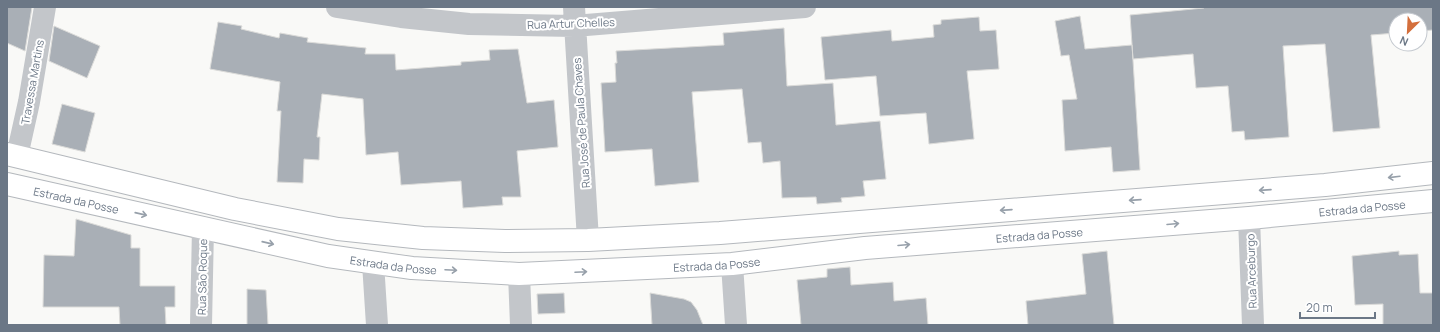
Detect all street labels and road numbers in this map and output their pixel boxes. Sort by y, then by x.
street label: Rua Artur Chelles [527,14,615,32]
street label: Travessa Martins [17,38,47,126]
street label: Rua José de Paula Chaves [569,57,593,189]
street label: Estrada da Posse [32,183,121,217]
street label: Estrada da Posse [1318,196,1407,219]
street label: Estrada da Posse [995,223,1084,245]
street label: Rua Arceburgo [1242,233,1260,309]
street label: Rua São Roque [194,238,210,315]
street label: Estrada da Posse [349,252,438,277]
street label: Estrada da Posse [673,253,762,274]

